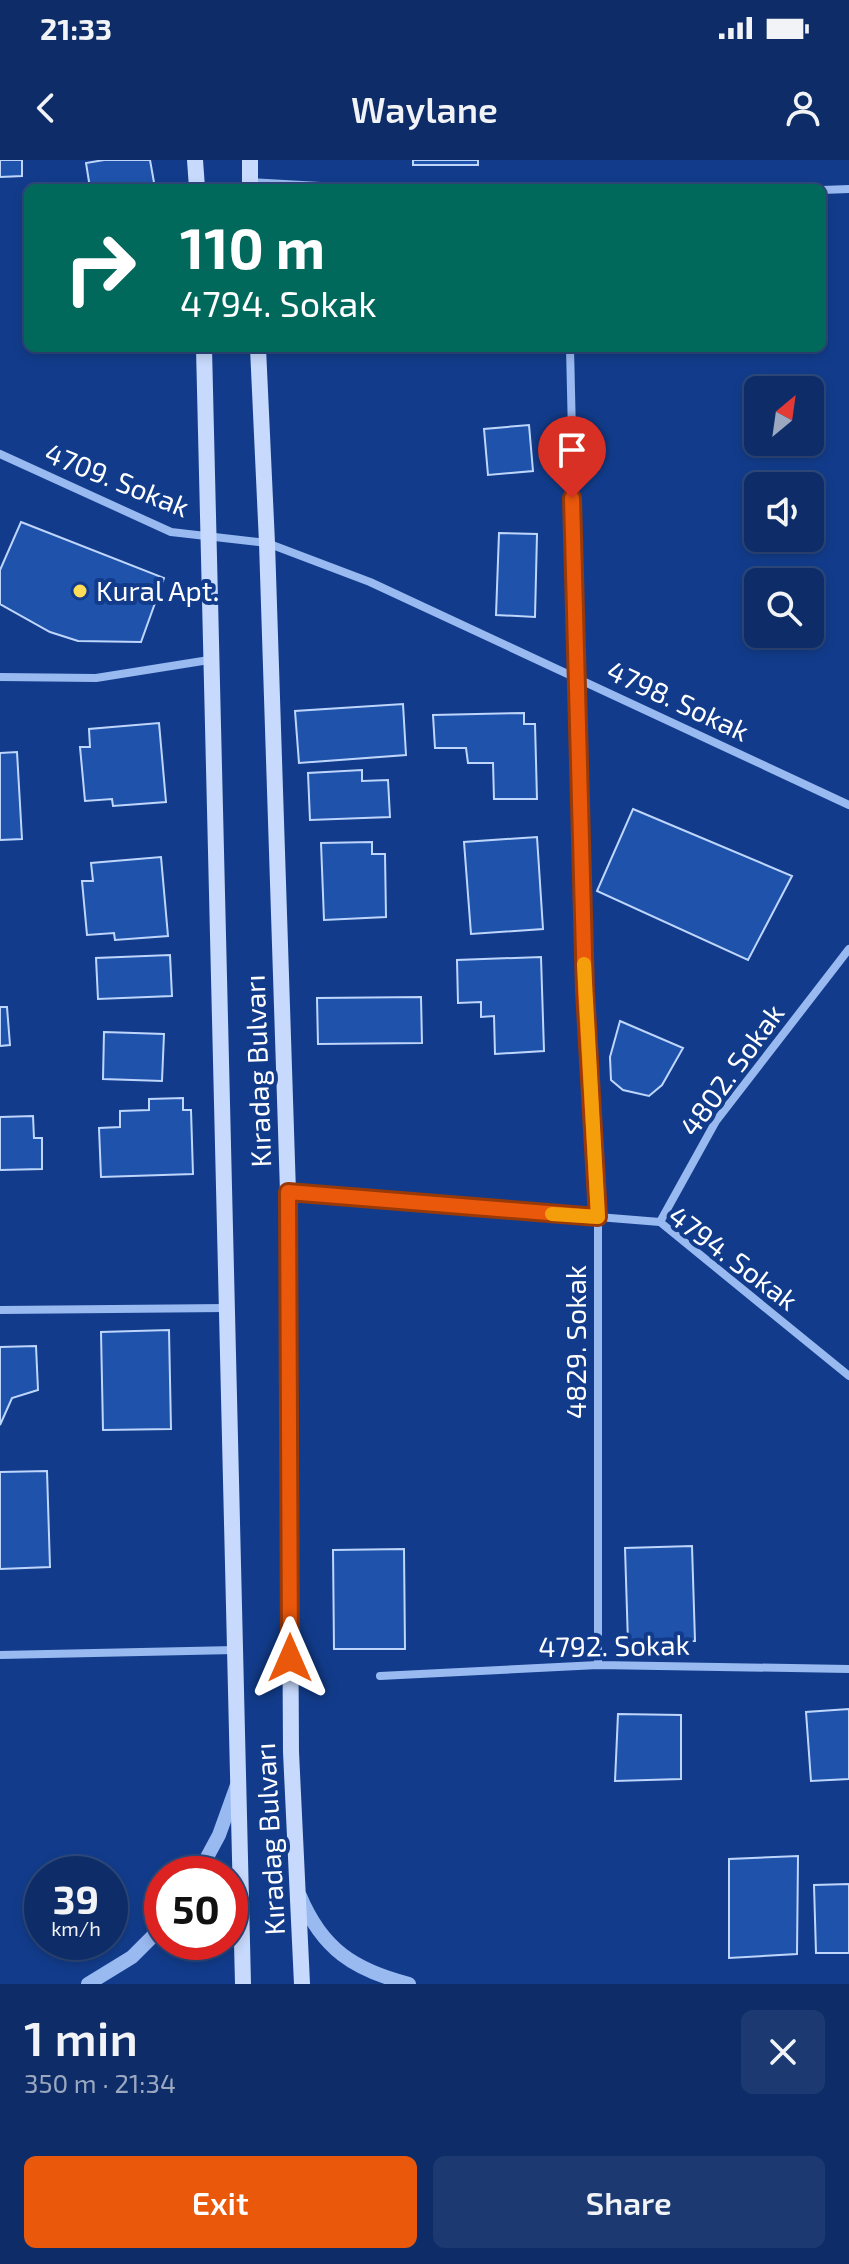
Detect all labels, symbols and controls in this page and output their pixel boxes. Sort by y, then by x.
text: 21:33 [40,10,112,46]
icon: back [24,86,68,130]
icon: person [781,86,825,130]
text: Waylane [351,87,498,130]
text: 110 m [180,213,325,280]
icon: right [48,216,152,320]
text: 4794. Sokak [180,281,377,324]
north arrow [744,376,824,456]
map controls [744,376,824,648]
pin [538,416,606,498]
icon: arrive [550,428,594,472]
street label: 4709. Sokak [40,435,194,523]
button: sound [744,472,824,552]
button: search [744,568,824,648]
place label: Kural Apt. [96,573,219,607]
marker: Kural Apt. [71,582,89,600]
street label: 4798. Sokak [602,652,755,748]
street label: Kıradag Bulvarı [237,974,277,1168]
street label: 4802. Sokak [672,997,790,1142]
street label: 4794. Sokak [662,1198,805,1317]
street label: 4829. Sokak [558,1265,592,1419]
position arrow [248,1616,332,1700]
street label: 4792. Sokak [538,1627,690,1663]
street label: Kıradag Bulvarı [247,1742,291,1936]
speed limit sign: 50 [144,1856,248,1960]
text: 39 [53,1874,99,1922]
text: km/h [51,1916,101,1940]
text: 1 min [24,2008,138,2066]
button: close [741,2010,825,2094]
text: 350 m · 21:34 [24,2067,176,2098]
button: Exit [24,2156,417,2248]
button: Share [433,2156,825,2248]

